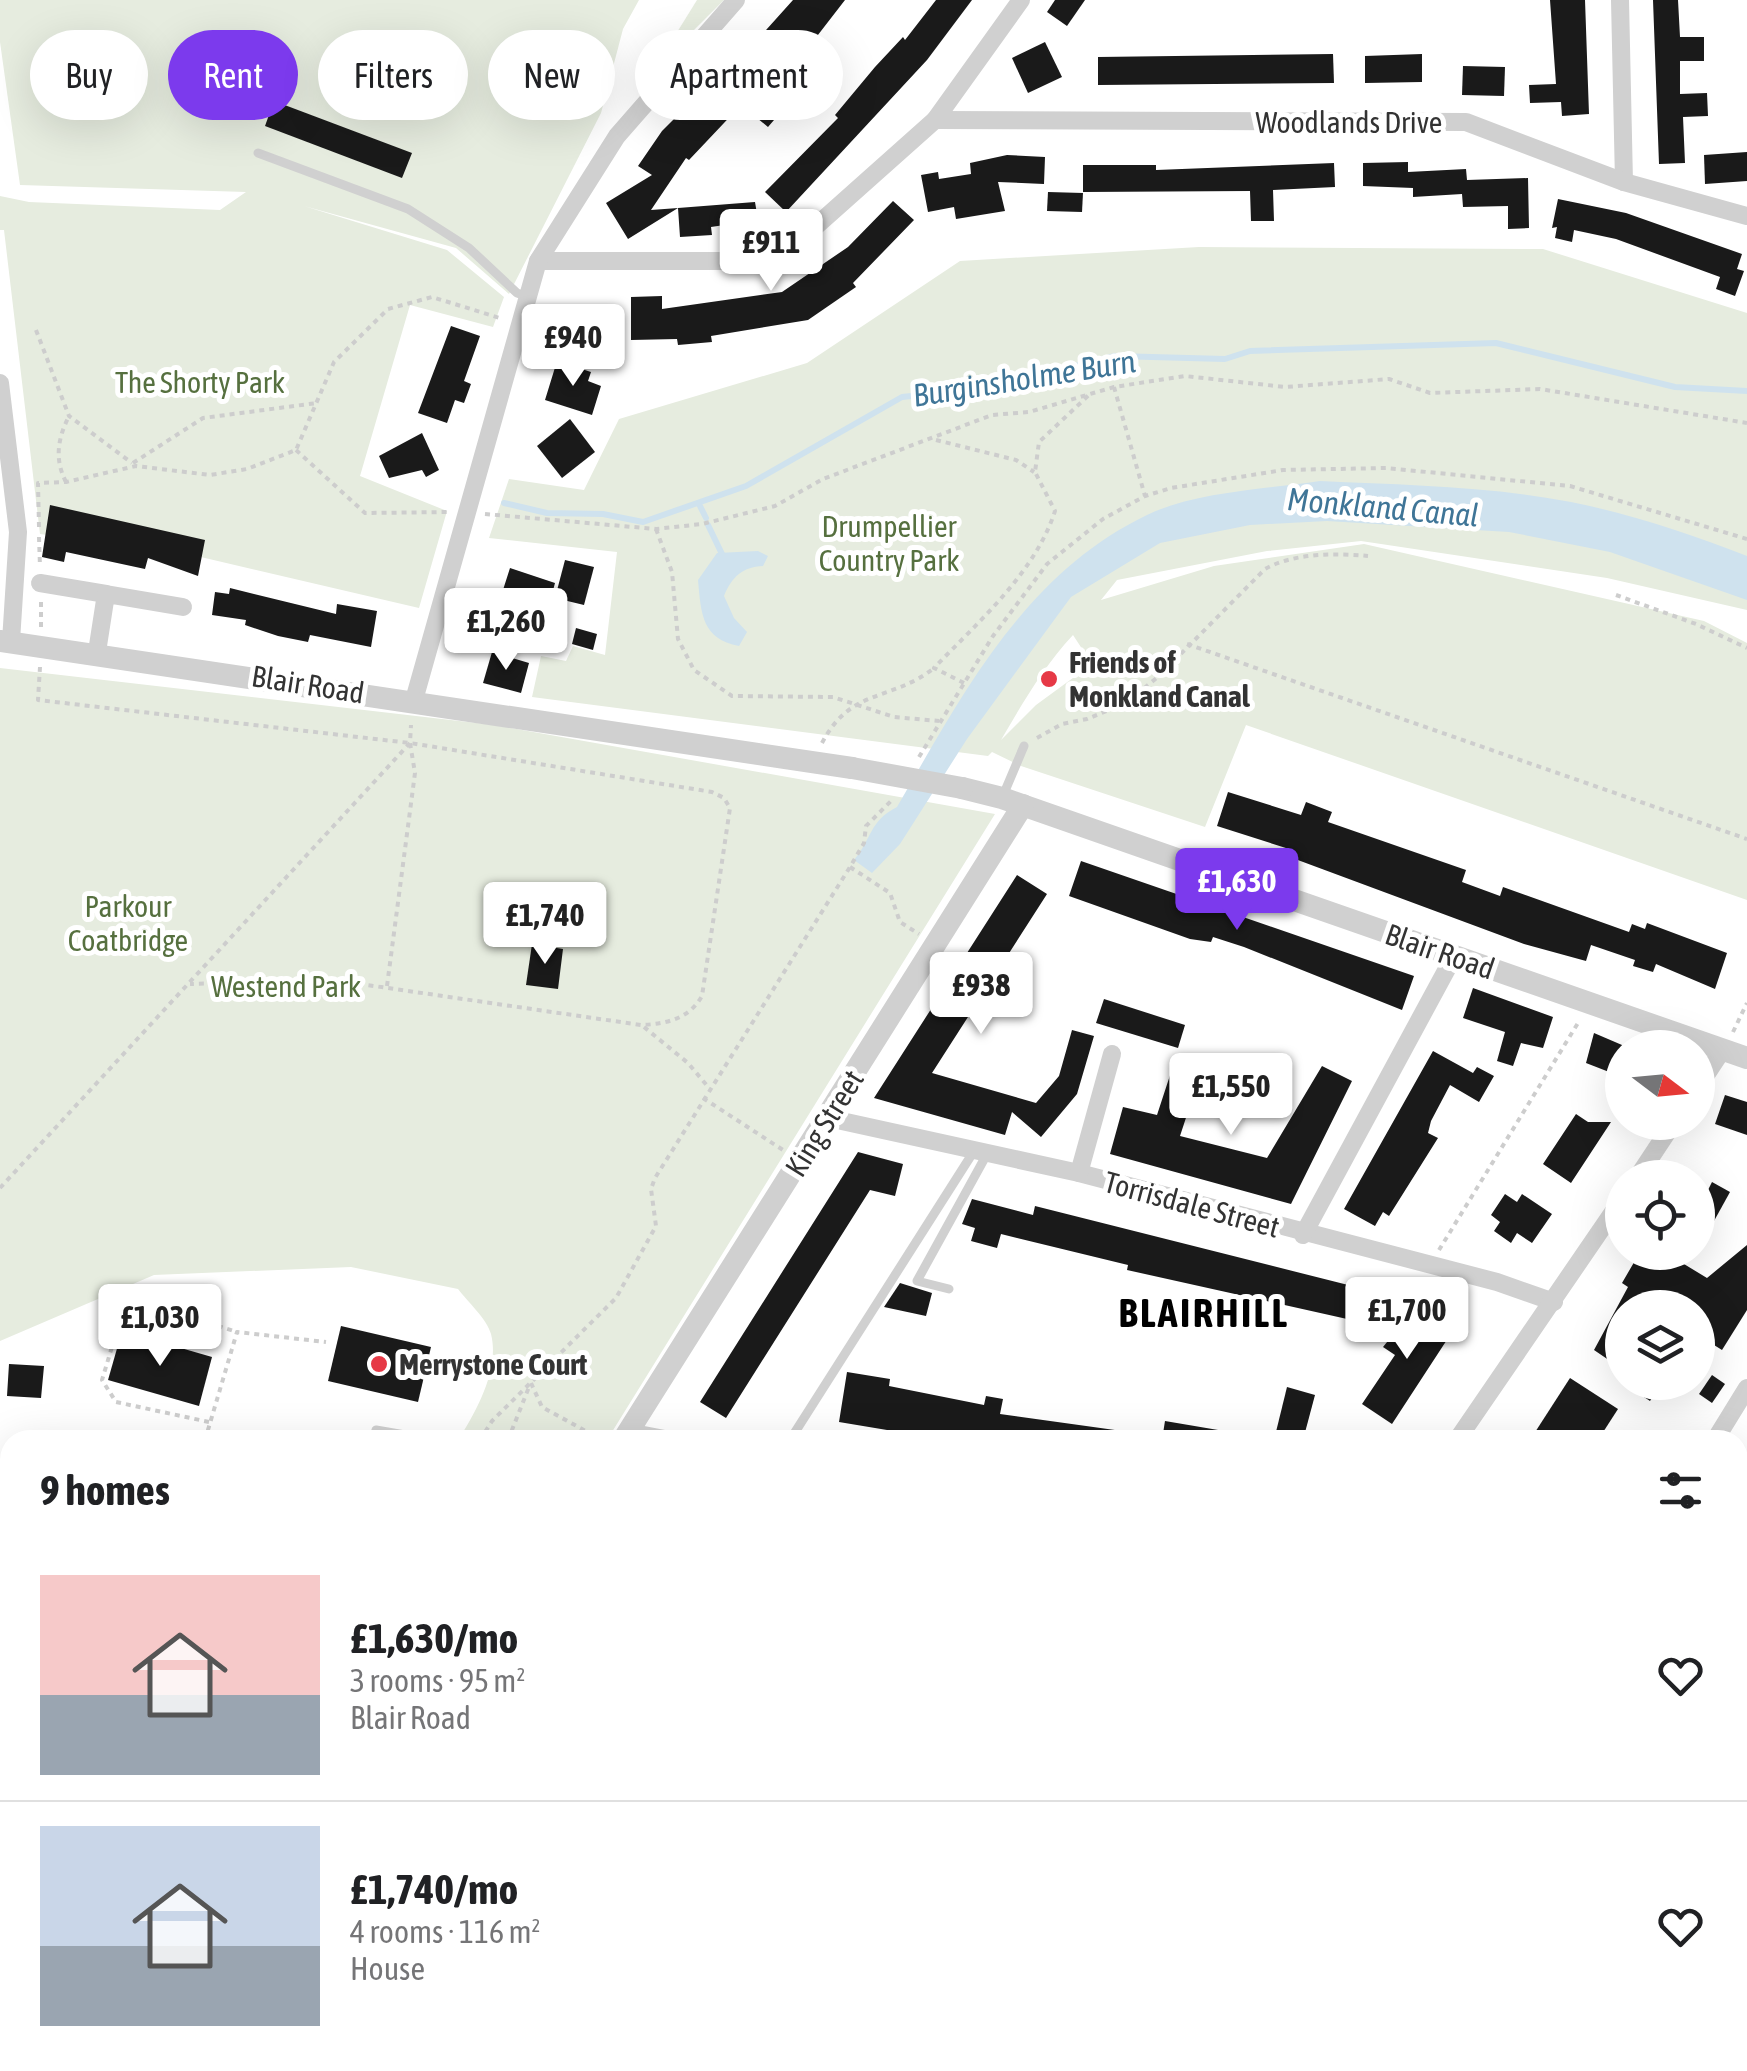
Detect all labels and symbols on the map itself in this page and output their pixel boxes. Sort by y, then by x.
street label: Woodlands Drive [1256,105,1442,139]
pin: £911 [712,209,830,294]
pin: £940 [514,304,632,389]
water label: Burginsholme Burn [910,342,1138,414]
park label: The Shorty Park [115,365,285,399]
water label: Monkland Canal [1286,480,1480,534]
park label: Drumpellier Country Park [819,509,959,577]
pin: £1,260 [425,588,587,673]
place label: Friends of Monkland Canal [1069,645,1251,713]
street label: Blair Road [249,658,367,710]
marker: Friends of Monkland Canal [1038,668,1060,690]
pin: £1,630 [1156,848,1318,933]
pin: £1,740 [464,882,626,967]
park label: Parkour Coatbridge [68,889,188,957]
street label: Blair Road [1381,916,1499,986]
pin: £938 [922,952,1040,1037]
park label: Westend Park [211,969,361,1003]
north arrow [1605,1030,1715,1140]
pin: £1,550 [1150,1053,1312,1138]
street label: King Street [778,1064,870,1182]
street label: Torrisdale Street [1101,1164,1283,1244]
pin: £1,700 [1326,1277,1488,1362]
pin: £1,030 [79,1284,241,1369]
district label: BLAIRHILL [1118,1290,1290,1335]
place label: Merrystone Court [399,1347,588,1381]
marker: Merrystone Court [368,1353,390,1375]

